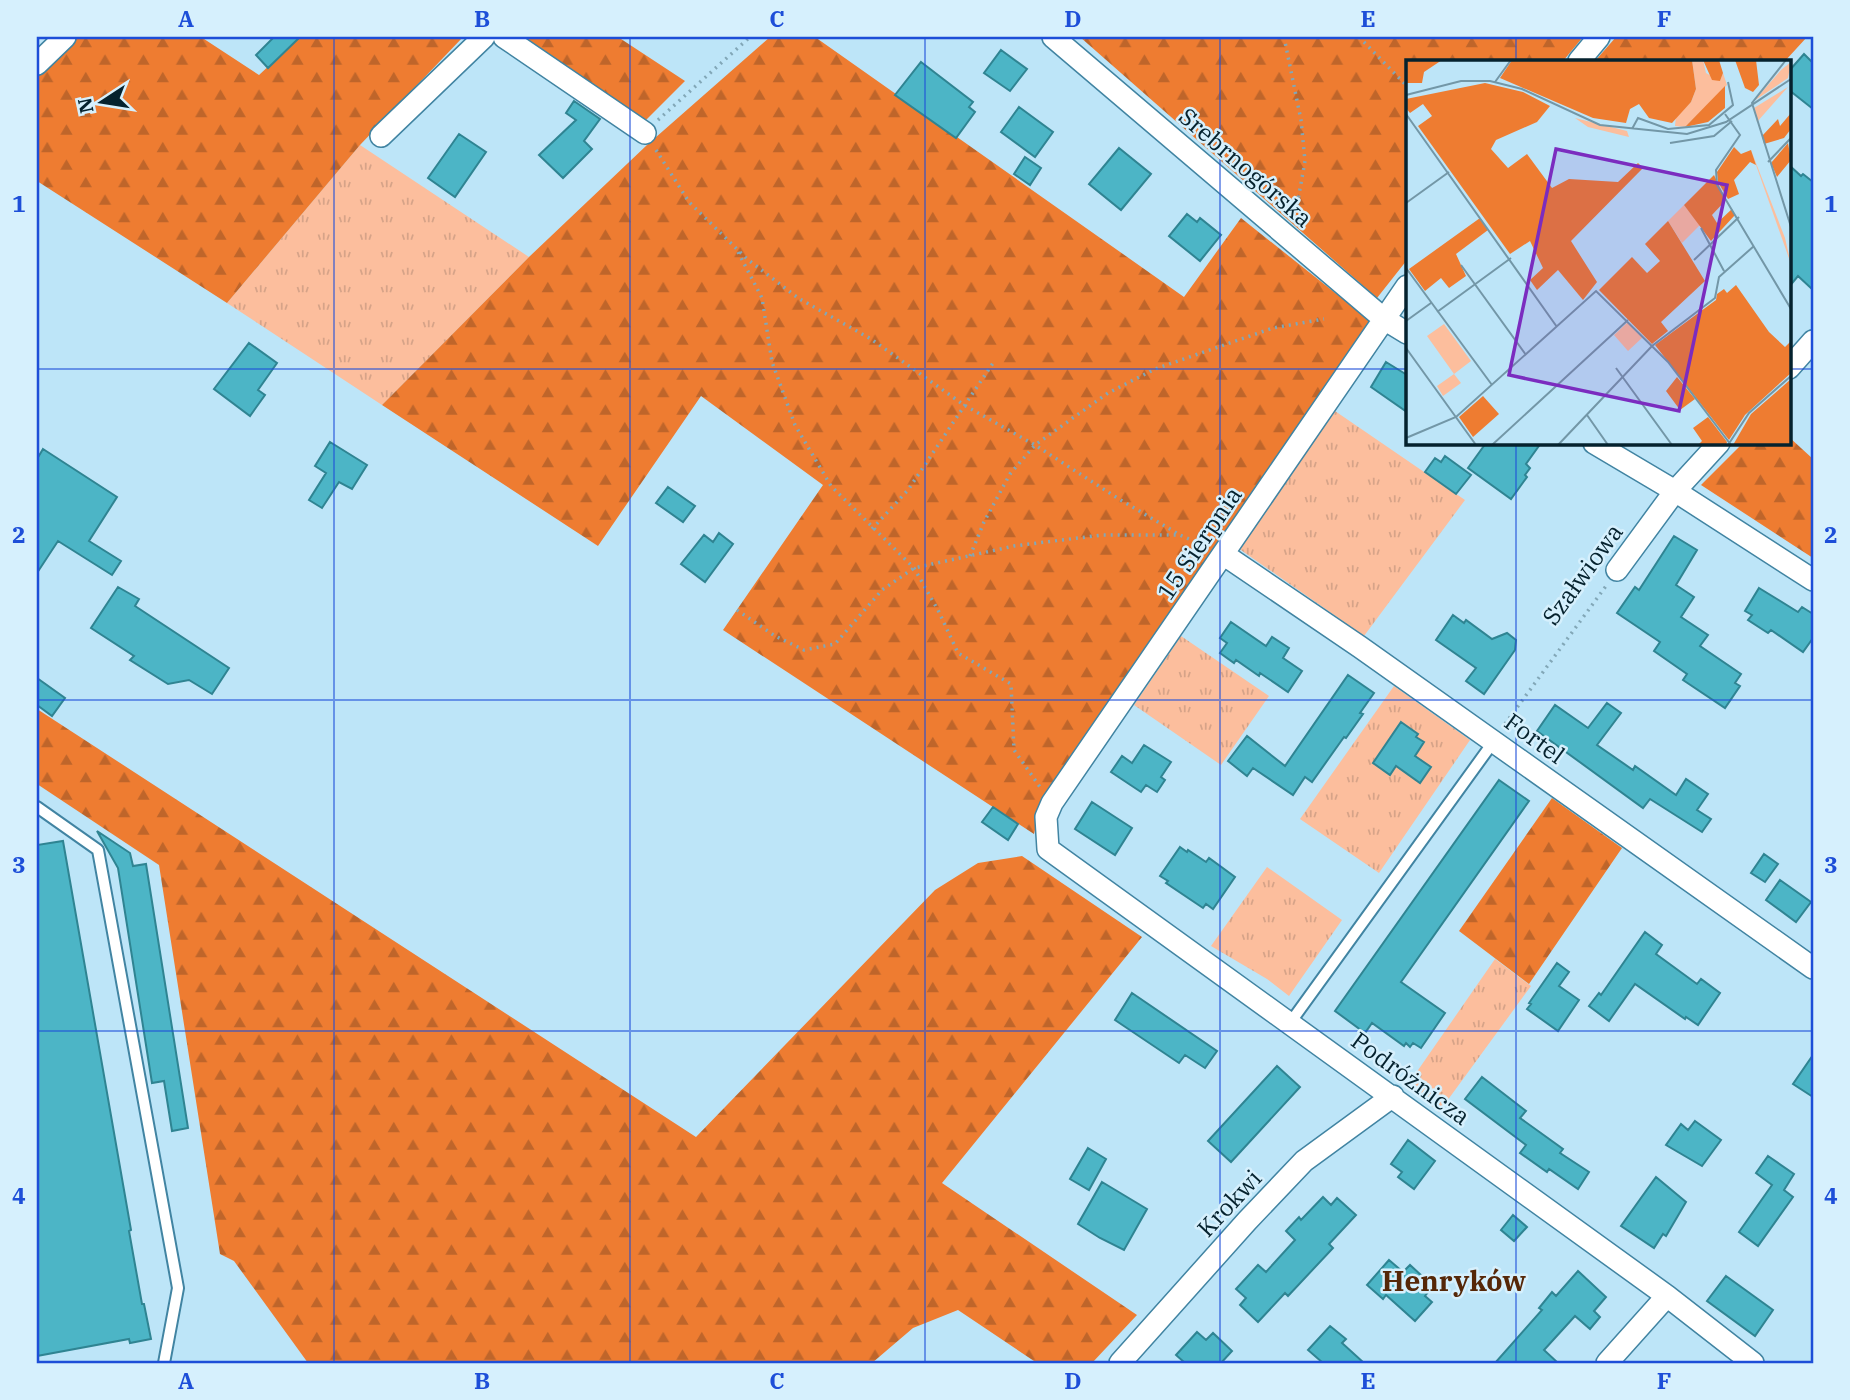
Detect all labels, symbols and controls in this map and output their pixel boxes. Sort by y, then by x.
text: A [178,3,194,33]
text: B [474,3,490,33]
text: C [769,3,785,33]
text: D [1064,3,1082,33]
text: E [1360,3,1376,33]
text: F [1657,3,1671,33]
inset map [1406,60,1790,444]
north arrow [66,66,136,136]
text: N [72,96,99,115]
street label: Srebrnogórska [1172,100,1320,234]
text: 1 [12,188,26,218]
text: 1 [1824,188,1838,218]
street label: 15 Sierpnia [1149,480,1249,606]
street label: Szałwiowa [1534,517,1630,631]
text: 2 [12,519,26,549]
text: 2 [1824,519,1838,549]
street label: Fortel [1498,705,1572,771]
text: 3 [12,849,26,879]
text: 3 [1824,849,1838,879]
street label: Podróżnicza [1345,1024,1477,1132]
street label: Krokwi [1190,1162,1268,1244]
text: 4 [12,1180,26,1210]
text: 4 [1824,1180,1838,1210]
district label: Henryków [1382,1262,1526,1299]
text: A [178,1365,194,1395]
text: B [474,1365,490,1395]
text: C [769,1365,785,1395]
text: D [1064,1365,1082,1395]
text: E [1360,1365,1376,1395]
text: F [1657,1365,1671,1395]

